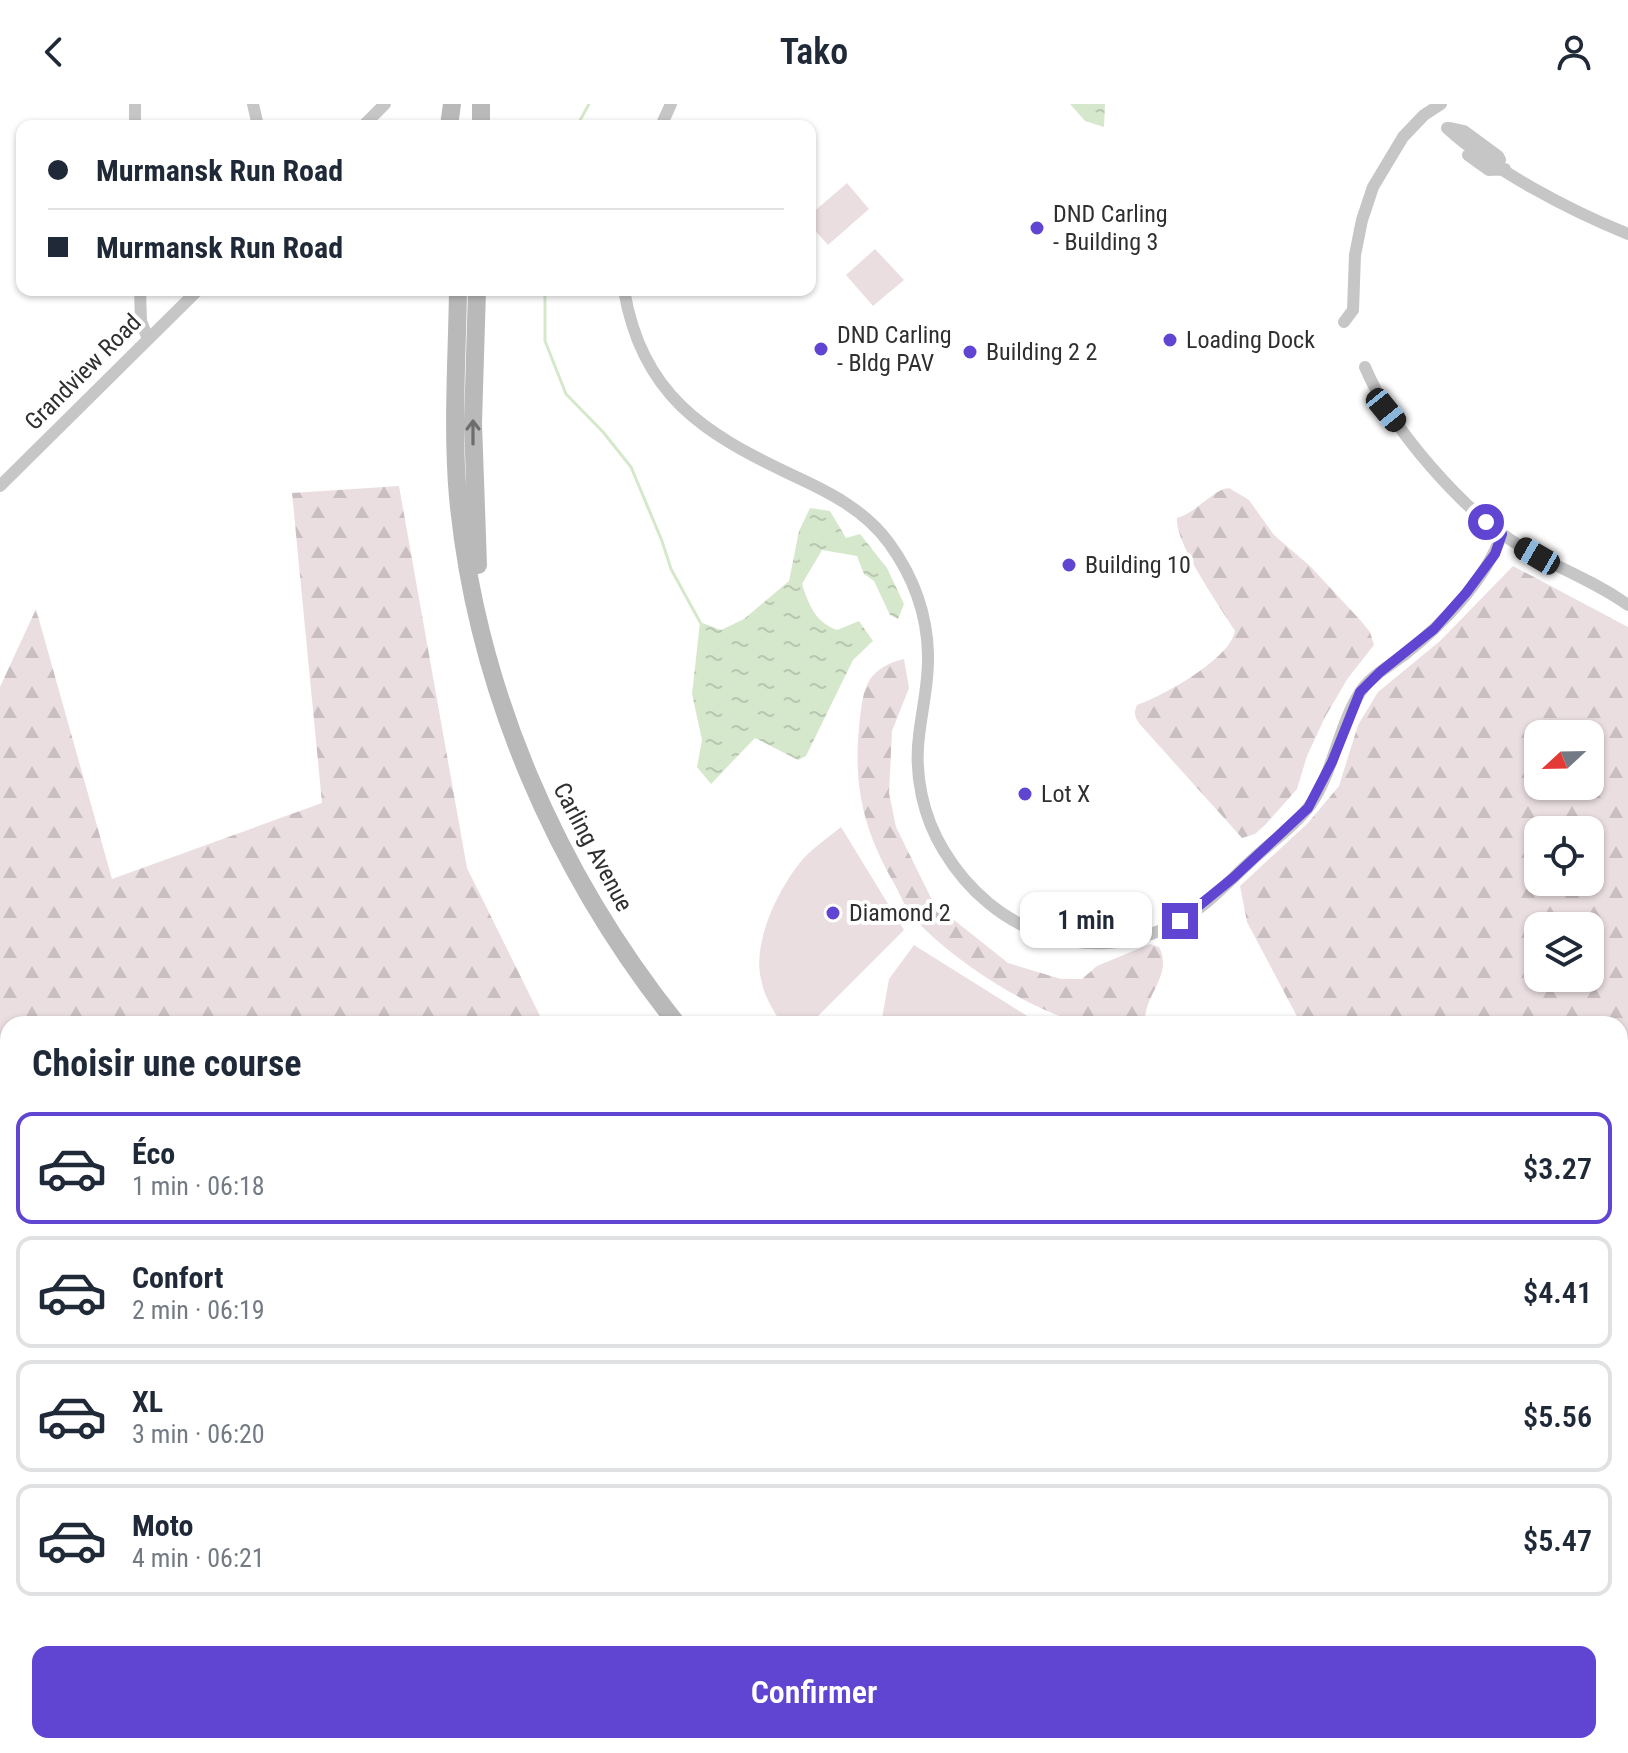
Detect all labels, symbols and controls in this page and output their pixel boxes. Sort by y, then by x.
icon: back [32,30,76,74]
icon: person [1552,30,1596,74]
text: Tako [780,31,848,73]
text: Murmansk Run Road [96,153,343,188]
place label: DND Carling - Building 3 [1053,200,1168,256]
marker: DND Carling - Building 3 [1028,219,1046,237]
text: Murmansk Run Road [96,230,343,265]
street label: Grandview Road [19,308,147,436]
place label: DND Carling - Bldg PAV [837,321,952,377]
place label: Loading Dock [1186,326,1315,354]
marker: Loading Dock [1161,331,1179,349]
place label: Building 2 2 [986,338,1097,366]
marker: DND Carling - Bldg PAV [812,340,830,358]
marker: Building 2 2 [961,343,979,361]
car [1362,384,1410,436]
one-way arrow [465,419,481,446]
route start [1468,504,1504,540]
car [1510,534,1564,578]
place label: Building 10 [1085,551,1191,579]
marker: Building 10 [1060,556,1078,574]
north arrow [1524,720,1604,800]
map controls [1524,720,1604,992]
street label: Carling Avenue [547,778,639,916]
place label: Lot X [1041,780,1090,808]
marker: Lot X [1016,785,1034,803]
button: locate [1524,816,1604,896]
callout: 1 min [1020,893,1152,949]
place label: Diamond 2 [849,899,951,927]
route end [1162,903,1198,939]
marker: Diamond 2 [824,904,842,922]
text: 1 min [1057,905,1115,935]
button: layers [1524,912,1604,992]
text: Choisir une course [32,1043,301,1085]
icon: car [36,1132,108,1204]
text: Éco [132,1136,175,1171]
text: $3.27 [1523,1151,1592,1186]
text: 1 min · 06:18 [132,1171,265,1201]
icon: car [36,1256,108,1328]
text: Confort [132,1260,223,1295]
text: $4.41 [1523,1275,1592,1310]
text: 2 min · 06:19 [132,1295,265,1325]
icon: car [36,1380,108,1452]
text: XL [132,1384,163,1419]
text: $5.56 [1523,1399,1592,1434]
text: 3 min · 06:20 [132,1419,265,1449]
icon: car [36,1504,108,1576]
text: Moto [132,1508,193,1543]
text: $5.47 [1523,1523,1592,1558]
text: 4 min · 06:21 [132,1543,265,1573]
button: Confirmer [32,1646,1596,1738]

